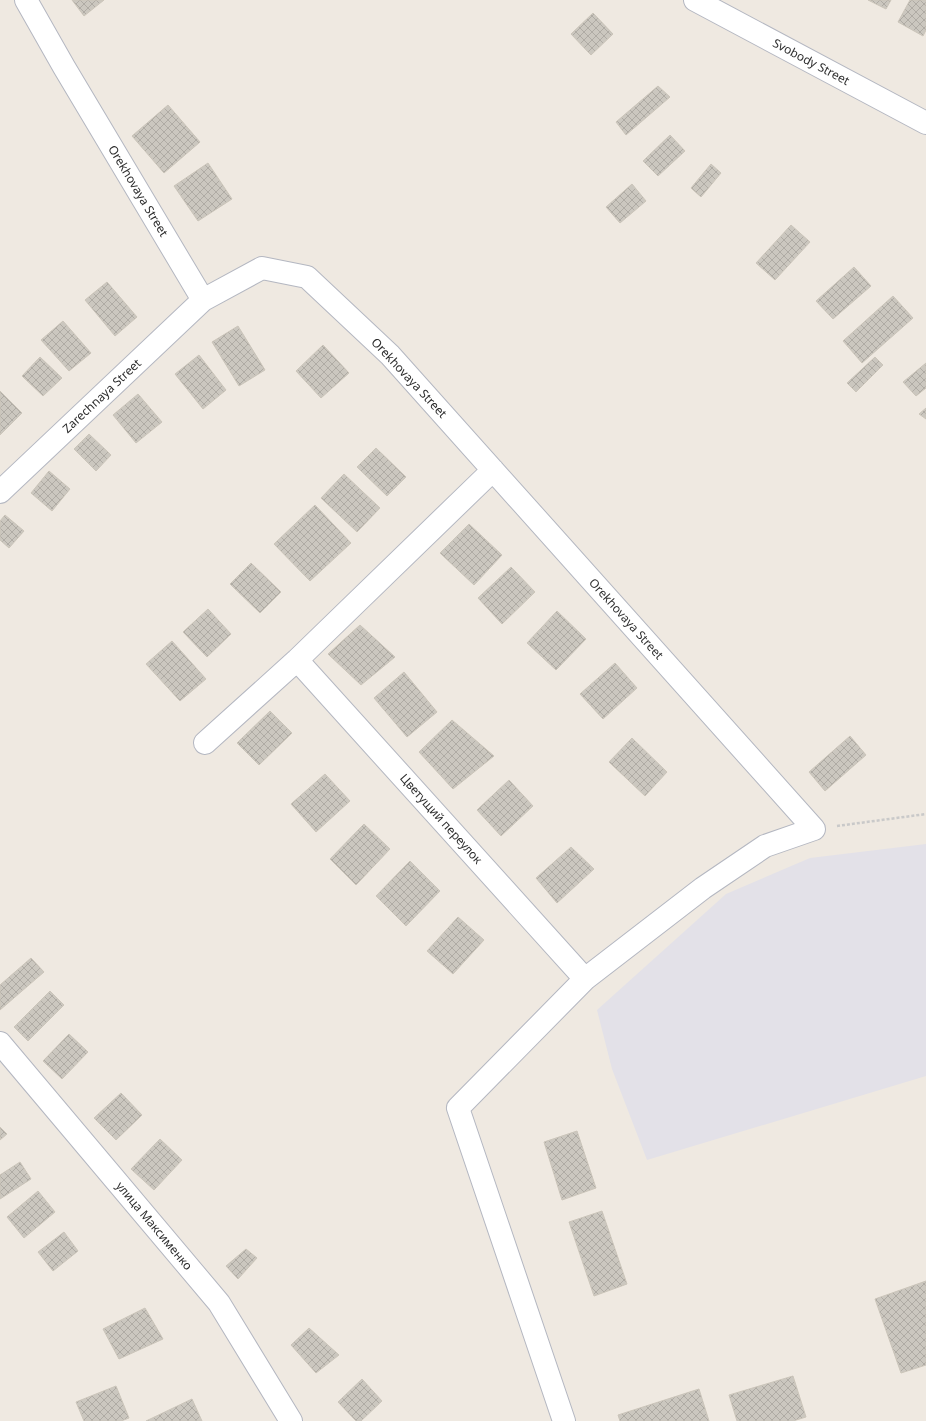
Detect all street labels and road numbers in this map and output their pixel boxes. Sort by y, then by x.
street label: Svobody Street [770,34,853,89]
street label: Orekhovaya Street [104,142,173,240]
street label: Orekhovaya Street [368,334,451,422]
street label: Zarechnaya Street [59,354,145,437]
street label: Orekhovaya Street [585,574,668,663]
street label: Цветущий переулок [396,770,487,868]
street label: улица Максименко [112,1178,196,1274]

